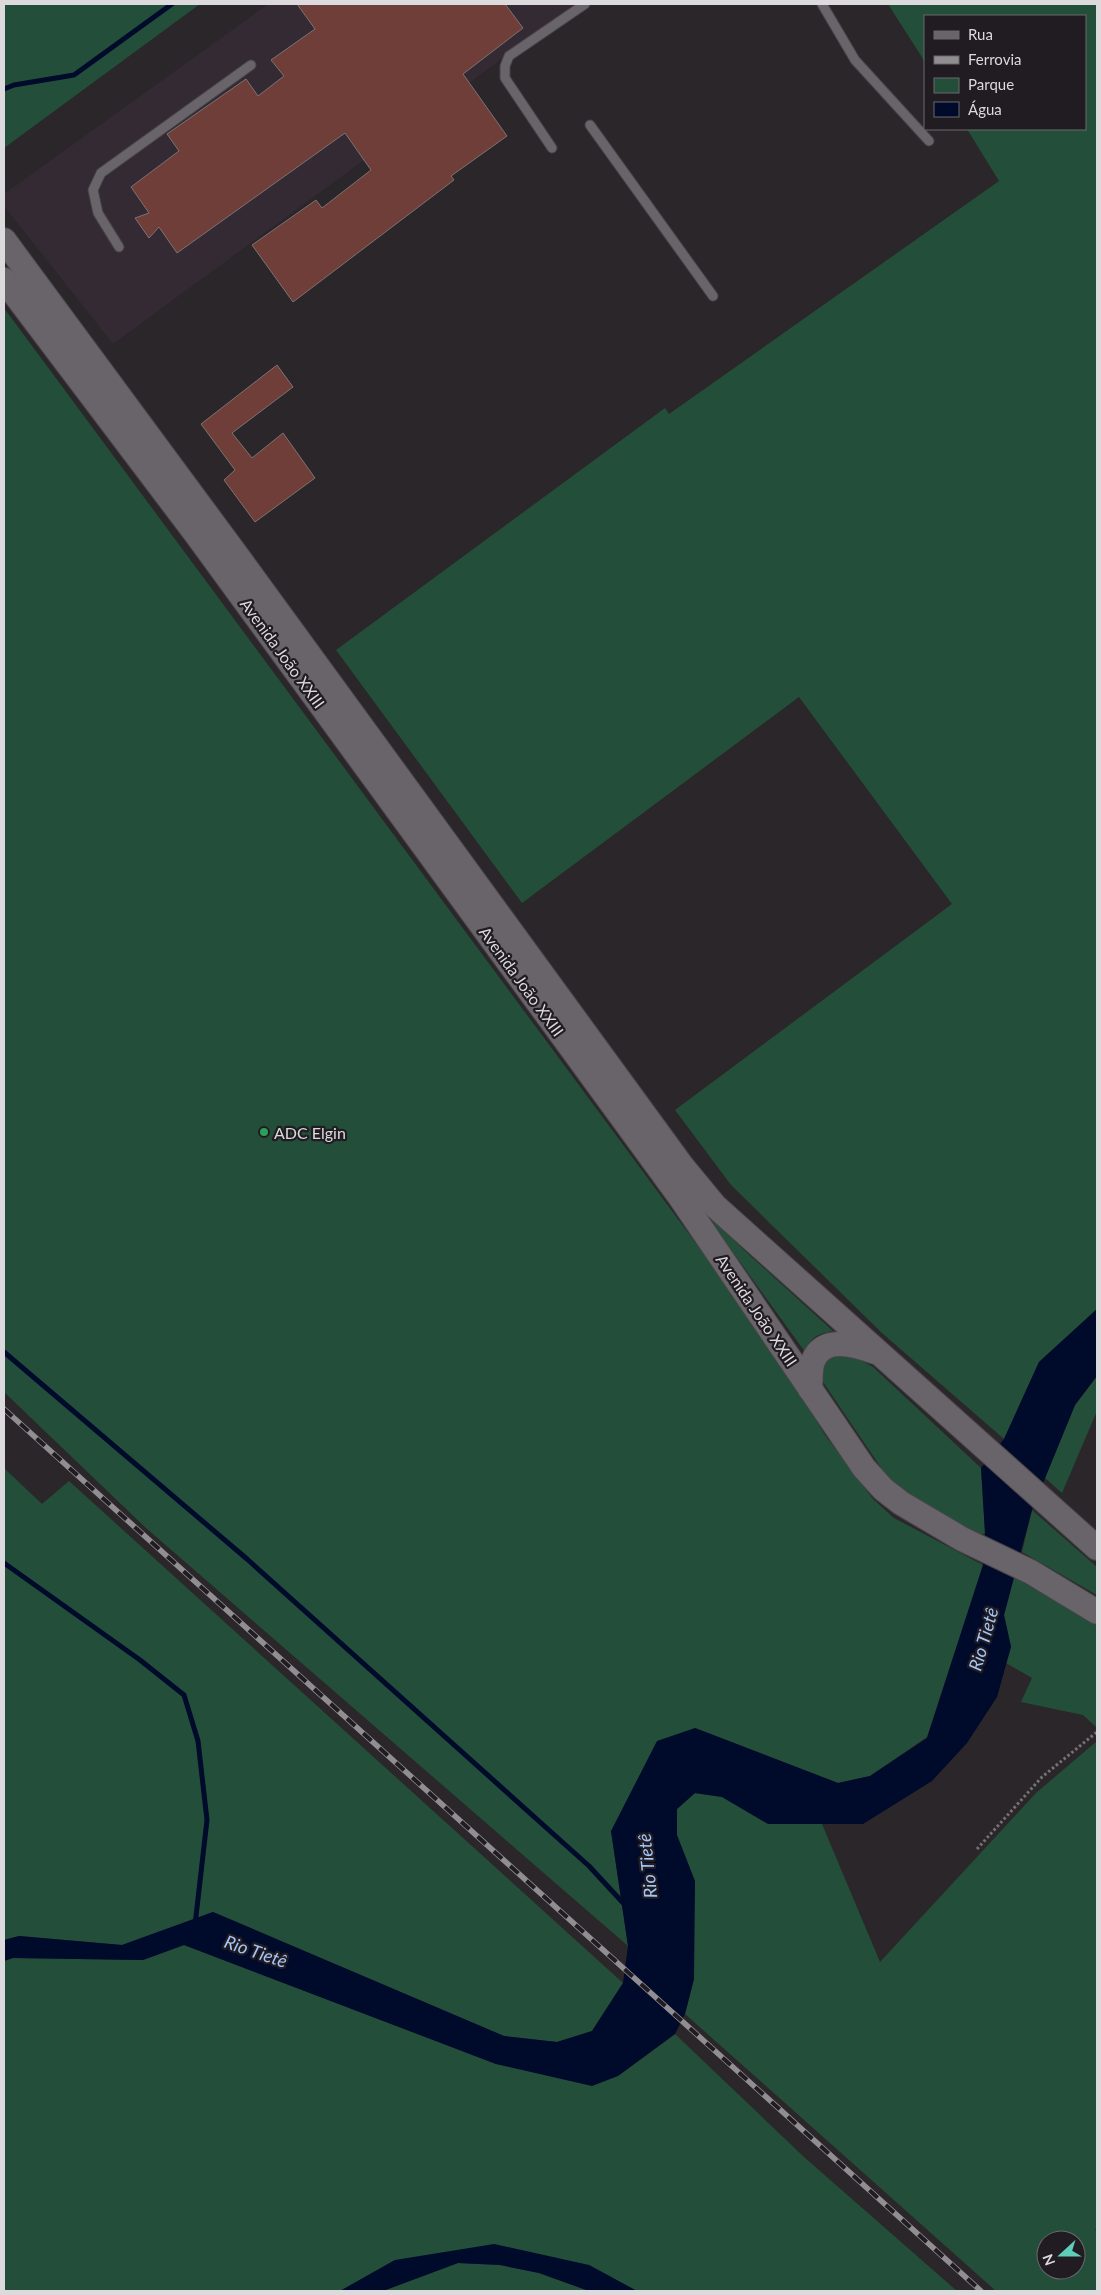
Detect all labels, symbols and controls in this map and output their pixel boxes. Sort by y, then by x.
legend [924,15,1086,130]
text: Rua [968,25,993,43]
text: Ferrovia [968,50,1021,68]
text: Parque [968,75,1014,93]
text: Água [968,100,1002,118]
street label: Avenida João XXIII [237,594,329,712]
street label: Avenida João XXIII [476,922,568,1040]
place label: ADC Elgin [274,1123,346,1142]
marker: ADC Elgin [258,1126,270,1138]
street label: Avenida João XXIII [713,1250,801,1370]
water label: Rio Tietê [963,1605,1003,1673]
water label: Rio Tietê [633,1833,661,1899]
water label: Rio Tietê [222,1930,290,1972]
north arrow [1036,2230,1086,2280]
text: N [1039,2252,1058,2268]

